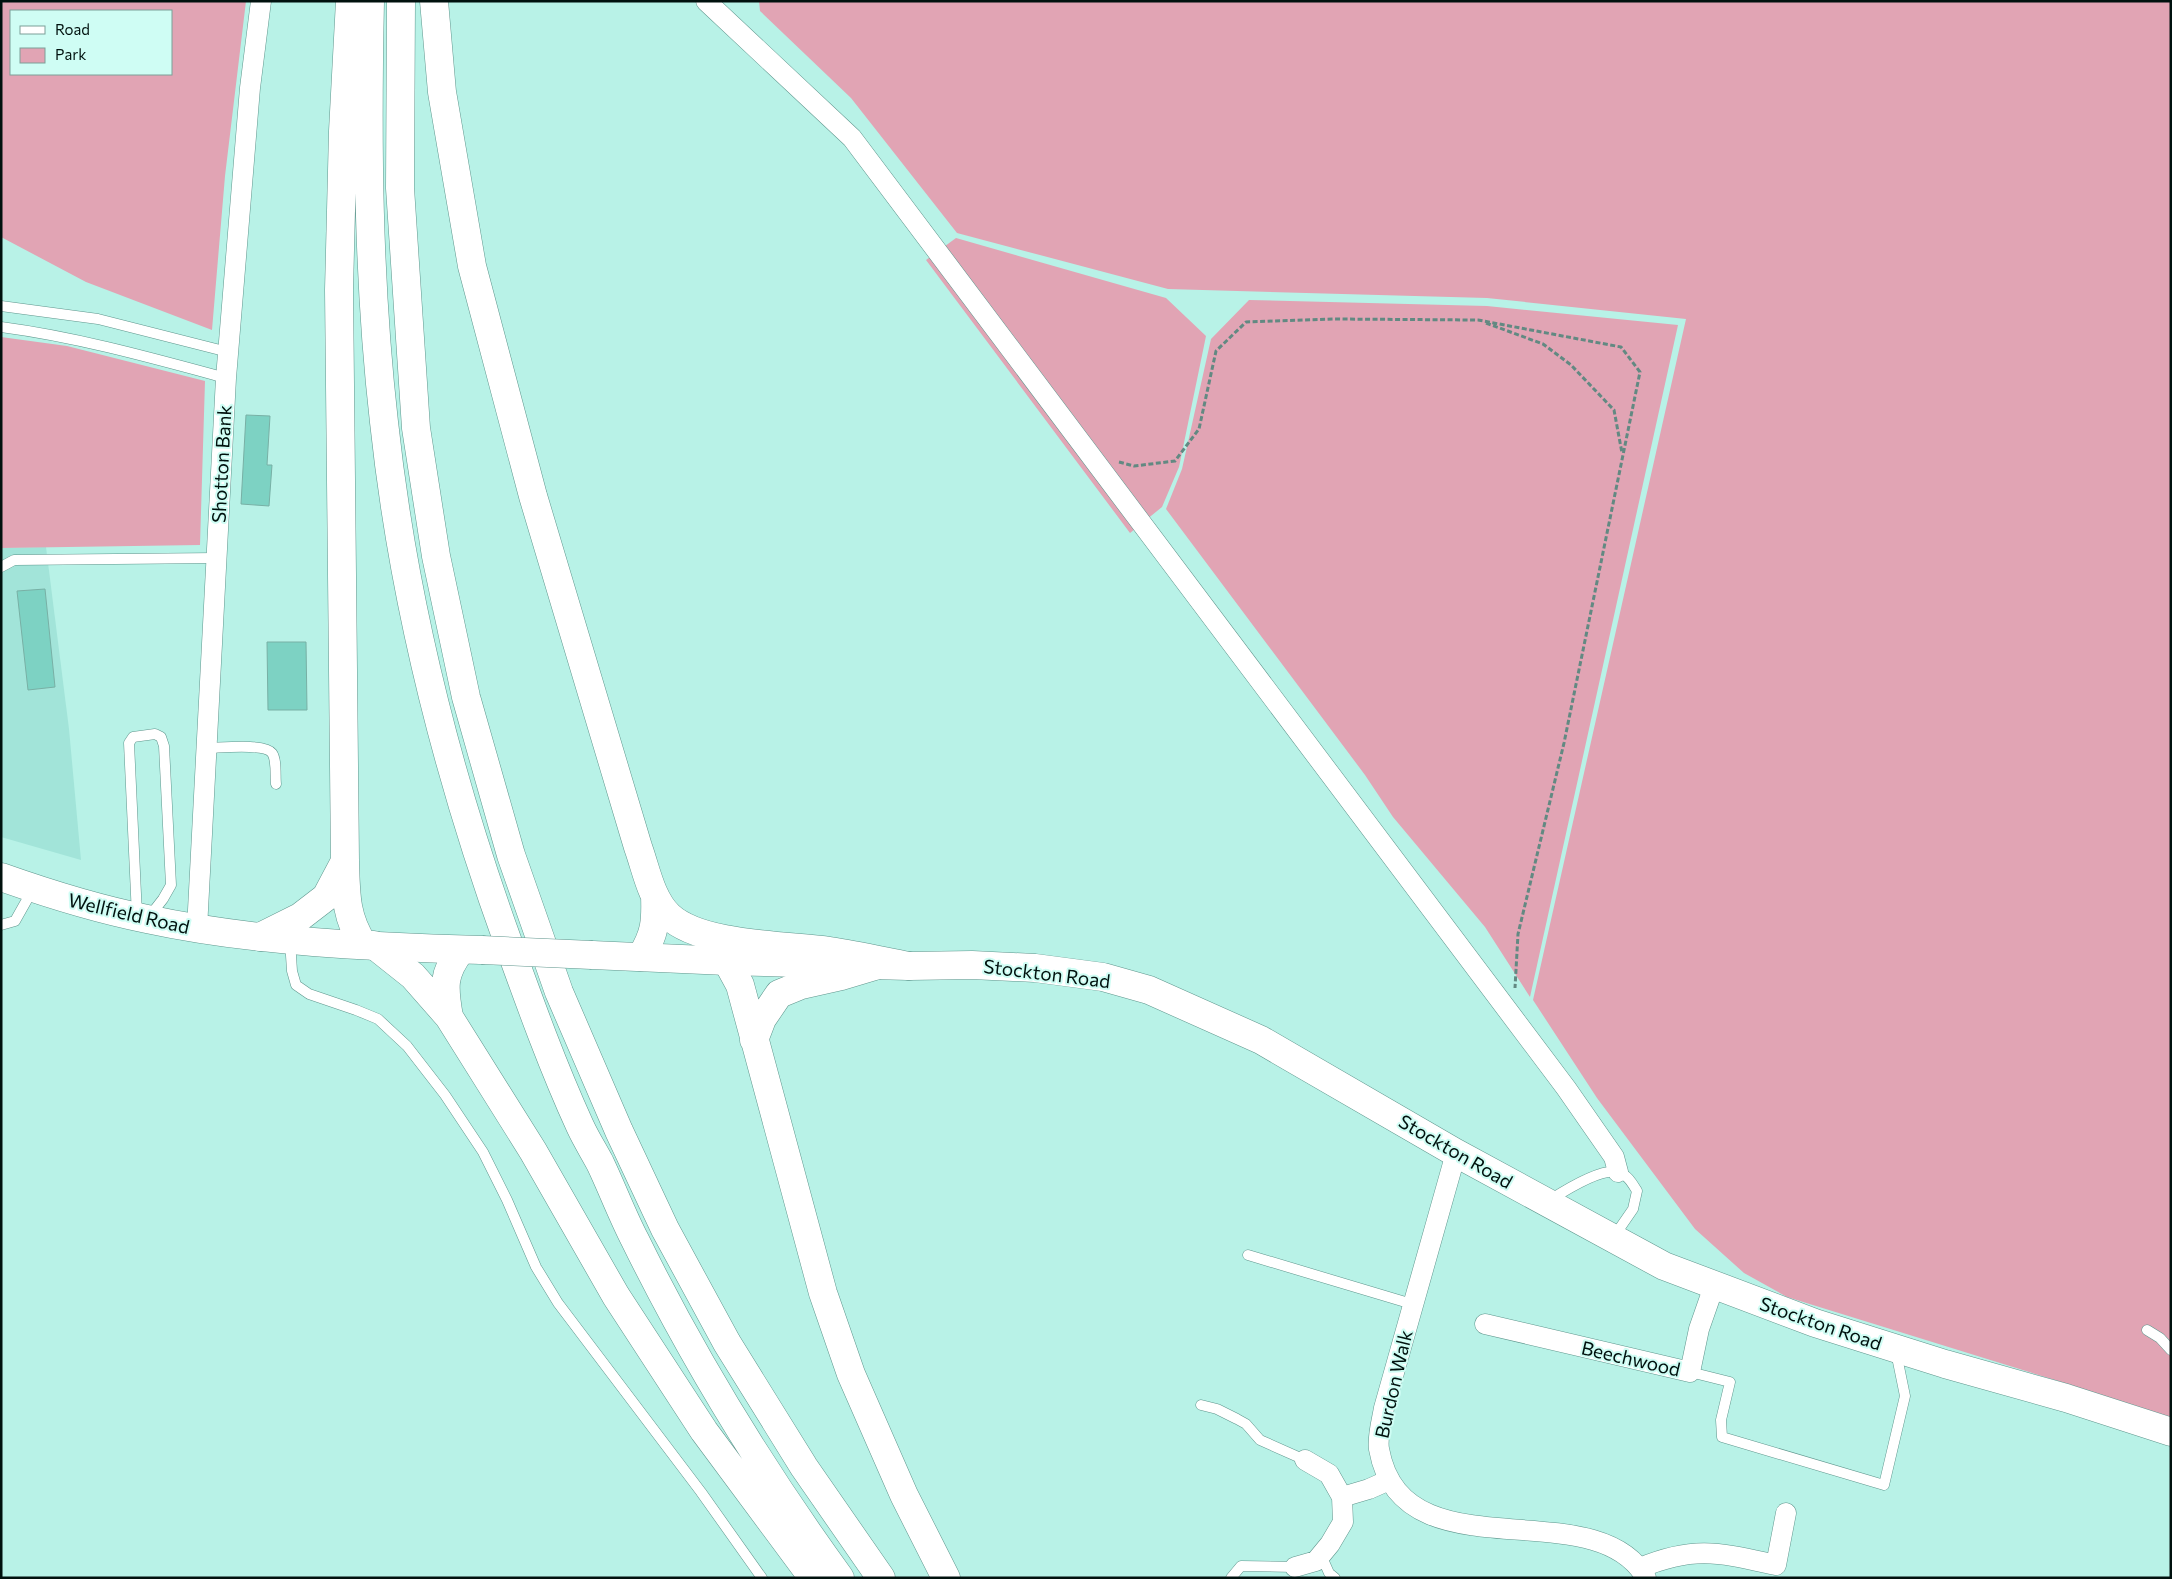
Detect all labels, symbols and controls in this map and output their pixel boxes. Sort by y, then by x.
legend [10,10,172,75]
text: Road [55,20,90,38]
text: Park [55,45,86,63]
street label: Shotton Bank [206,405,236,523]
street label: Wellfield Road [66,888,192,938]
street label: Stockton Road [982,954,1112,992]
street label: Stockton Road [1395,1109,1517,1193]
street label: Stockton Road [1757,1291,1885,1355]
street label: Burdon Walk [1369,1328,1417,1440]
street label: Beechwood [1579,1335,1683,1381]

